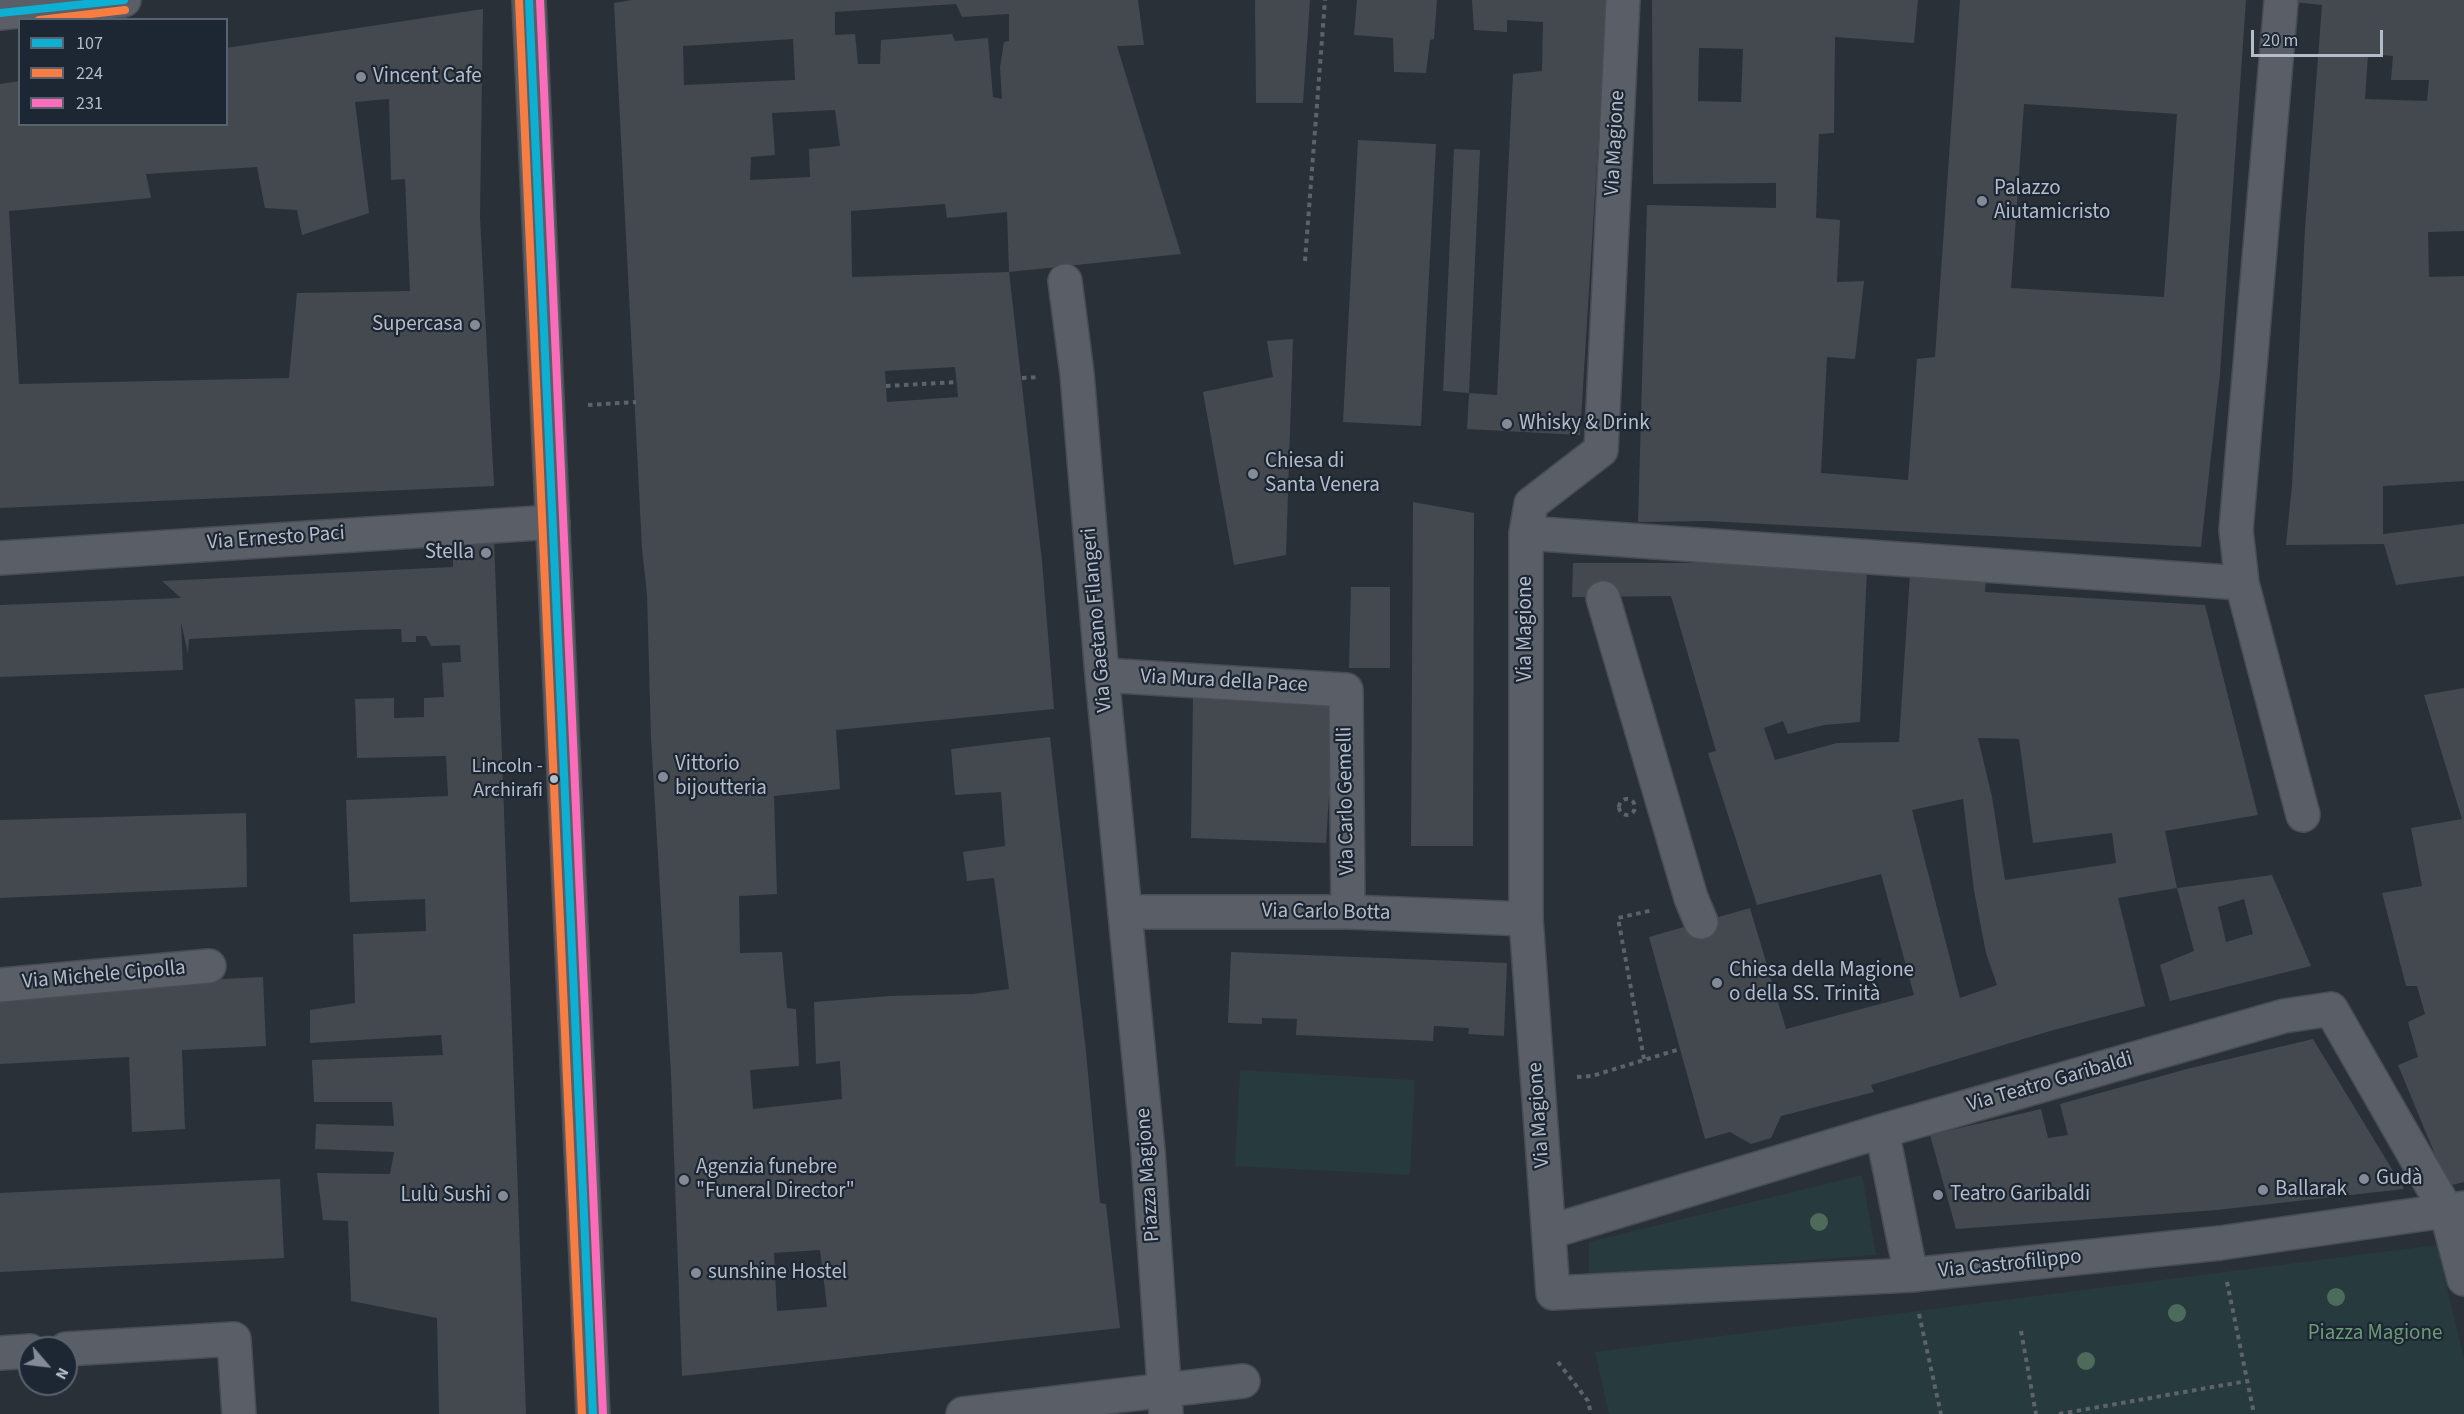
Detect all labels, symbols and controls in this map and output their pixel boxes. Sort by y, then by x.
legend [18,18,228,126]
scale bar [2254,18,2386,56]
text: 20 m [2262,28,2298,53]
text: 107 [76,31,103,56]
text: 224 [76,61,103,86]
place label: Vincent Cafe [373,64,482,90]
marker: Vincent Cafe [354,70,368,84]
street label: Via Magione [1601,90,1631,196]
text: 231 [76,91,103,116]
place label: Palazzo Aiutamicristo [1994,176,2110,226]
marker: Palazzo Aiutamicristo [1975,194,1989,208]
place label: Supercasa [372,312,463,338]
marker: Supercasa [468,318,482,332]
place label: Whisky & Drink [1519,411,1650,437]
marker: Whisky & Drink [1500,417,1514,431]
place label: Chiesa di Santa Venera [1265,449,1380,499]
marker: Chiesa di Santa Venera [1246,467,1260,481]
street label: Via Ernesto Paci [206,522,346,556]
street label: Via Gaetano Filangeri [1077,527,1119,713]
place label: Stella [425,540,474,566]
marker: Stella [479,546,493,560]
street label: Via Magione [1513,576,1539,682]
street label: Via Mura della Pace [1140,665,1308,699]
street label: Via Carlo Gemelli [1333,726,1361,876]
place label: Vittorio bijoutteria [675,752,767,802]
place label: Lincoln - Archirafi [472,756,543,803]
marker: Vittorio bijoutteria [656,770,670,784]
marker: Lincoln - Archirafi [548,773,560,785]
street label: Via Carlo Botta [1261,899,1391,927]
street label: Via Michele Cipolla [21,956,187,996]
place label: Chiesa della Magione o della SS. Trinità [1729,958,1914,1008]
marker: Chiesa della Magione o della SS. Trinità [1710,976,1724,990]
street label: Via Teatro Garibaldi [1964,1047,2136,1119]
street label: Via Magione [1524,1061,1556,1169]
street label: Piazza Magione [1132,1107,1166,1243]
place label: Agenzia funebre "Funeral Director" [696,1155,855,1205]
place label: Gudà [2376,1166,2423,1192]
marker: Gudà [2357,1172,2371,1186]
marker: Agenzia funebre "Funeral Director" [677,1173,691,1187]
place label: Ballarak [2275,1177,2347,1203]
place label: Teatro Garibaldi [1950,1182,2090,1208]
place label: Lulù Sushi [401,1183,491,1209]
marker: Ballarak [2256,1183,2270,1197]
marker: Teatro Garibaldi [1931,1188,1945,1202]
marker: Lulù Sushi [496,1189,510,1203]
street label: Via Castrofilippo [1937,1245,2083,1285]
place label: sunshine Hostel [708,1260,847,1286]
marker: sunshine Hostel [689,1266,703,1280]
park label: Piazza Magione [2308,1321,2442,1347]
north arrow [18,1336,78,1396]
text: N [50,1364,74,1383]

